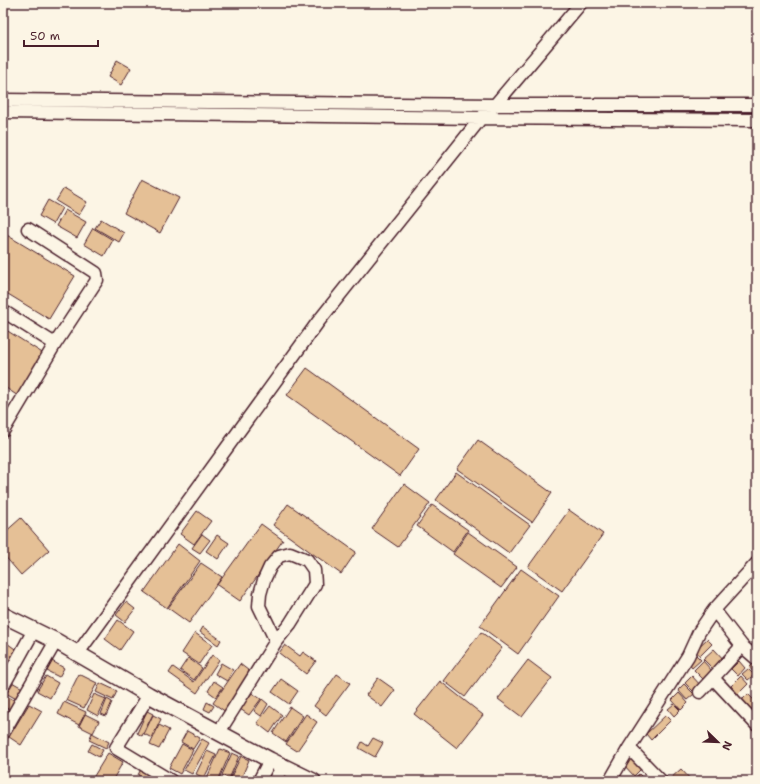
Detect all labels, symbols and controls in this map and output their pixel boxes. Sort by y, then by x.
scale bar [24,22,98,48]
text: 50 m [30,28,60,44]
north arrow [698,722,738,762]
text: N [718,739,735,753]

